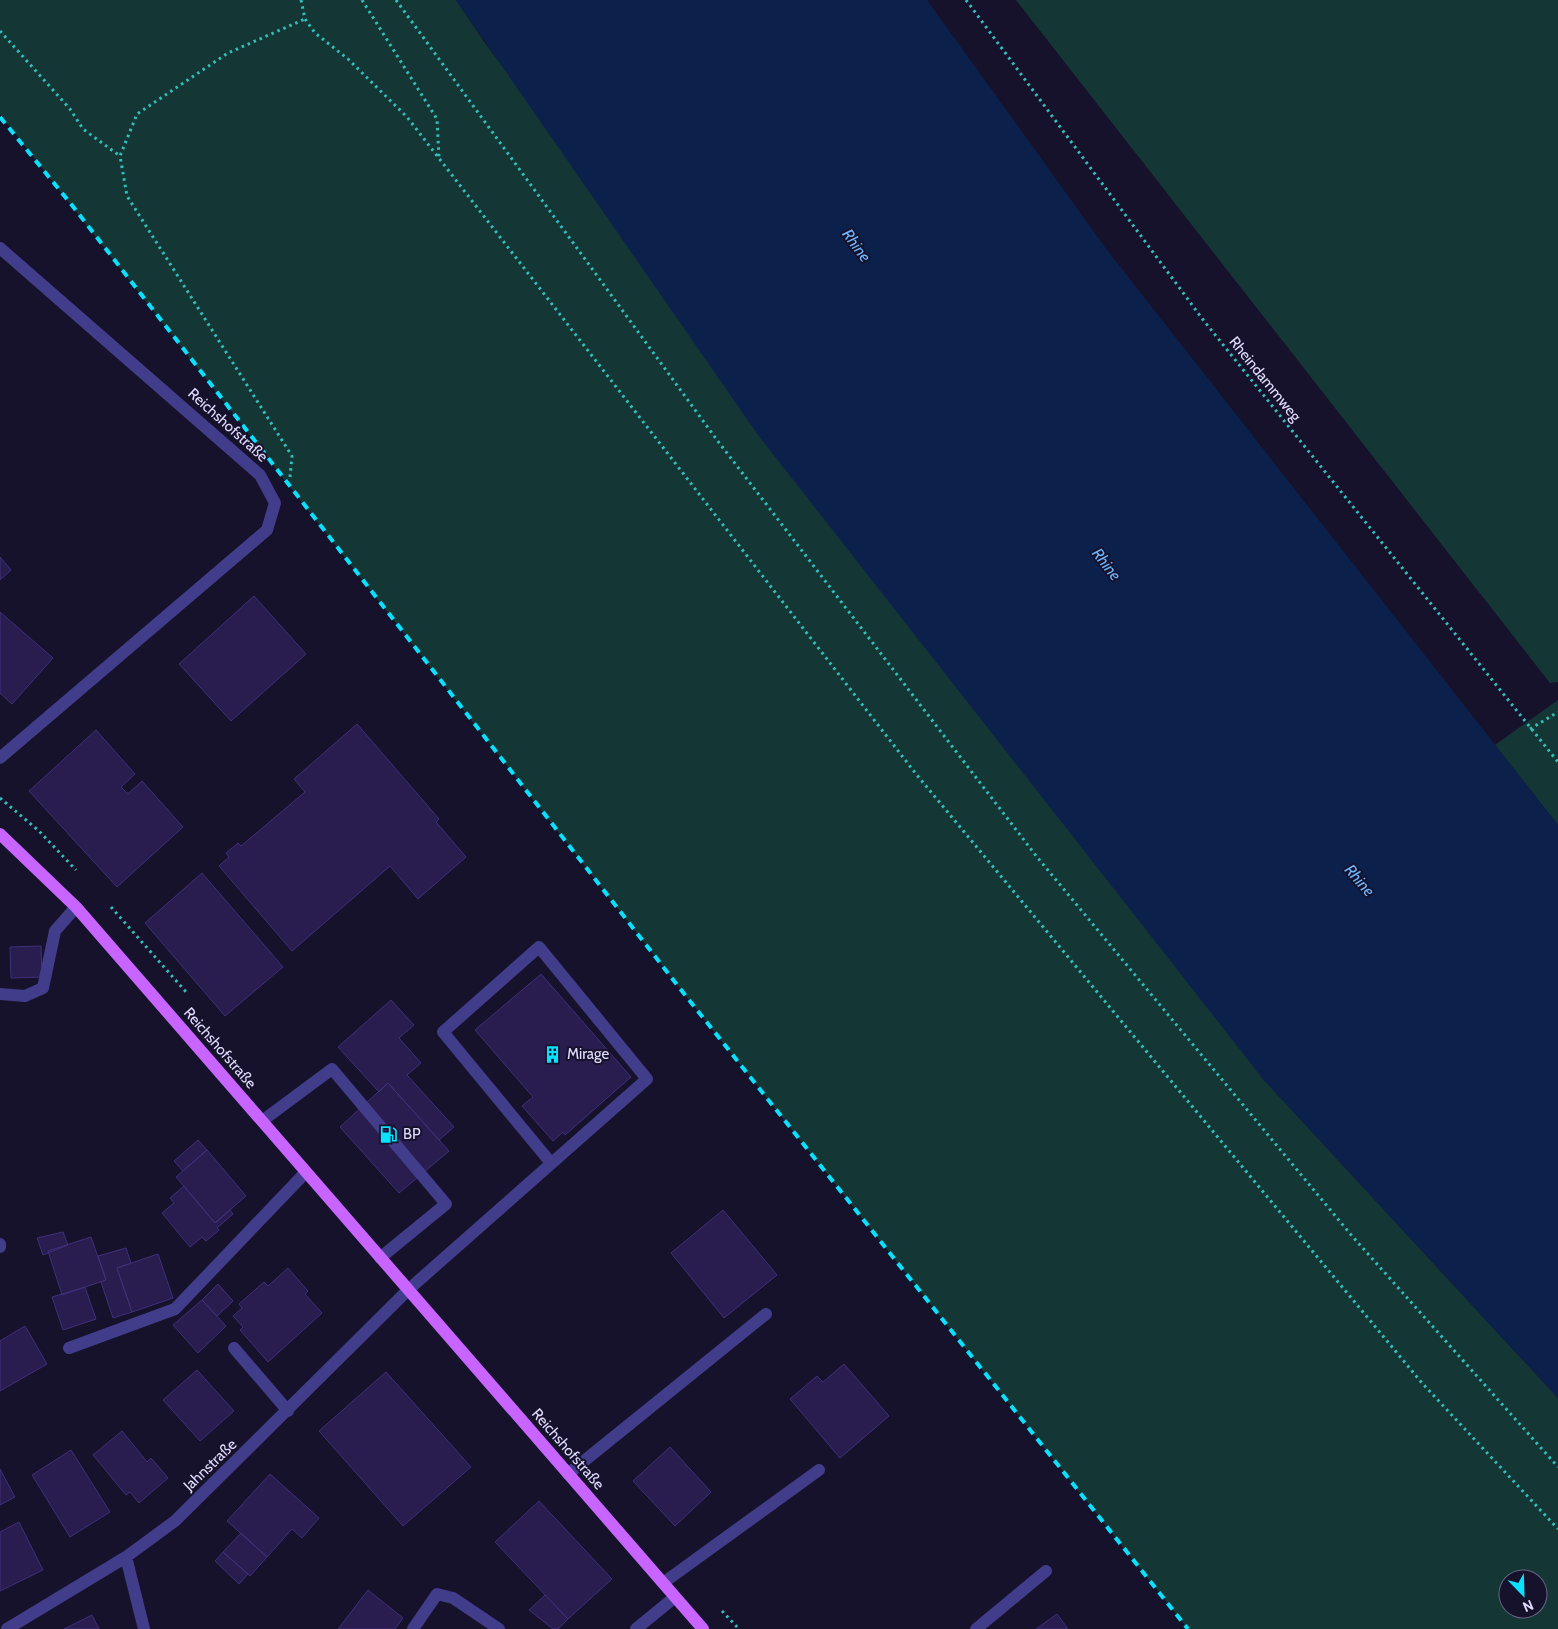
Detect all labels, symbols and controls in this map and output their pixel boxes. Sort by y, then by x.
water label: Rhine [838,225,875,265]
street label: Rheindammweg [1225,333,1305,425]
street label: Reichshofstraße [184,384,272,466]
water label: Rhine [1088,544,1125,584]
water label: Rhine [1341,861,1379,900]
street label: Reichshofstraße [180,1004,260,1092]
building icon: Mirage [543,1044,563,1064]
place label: Mirage [567,1045,610,1063]
fuel station icon: BP [379,1124,399,1144]
place label: BP [403,1125,421,1143]
street label: Reichshofstraße [528,1405,608,1493]
street label: Jahnstraße [179,1435,240,1495]
north arrow [1498,1569,1548,1619]
text: N [1520,1596,1536,1616]

